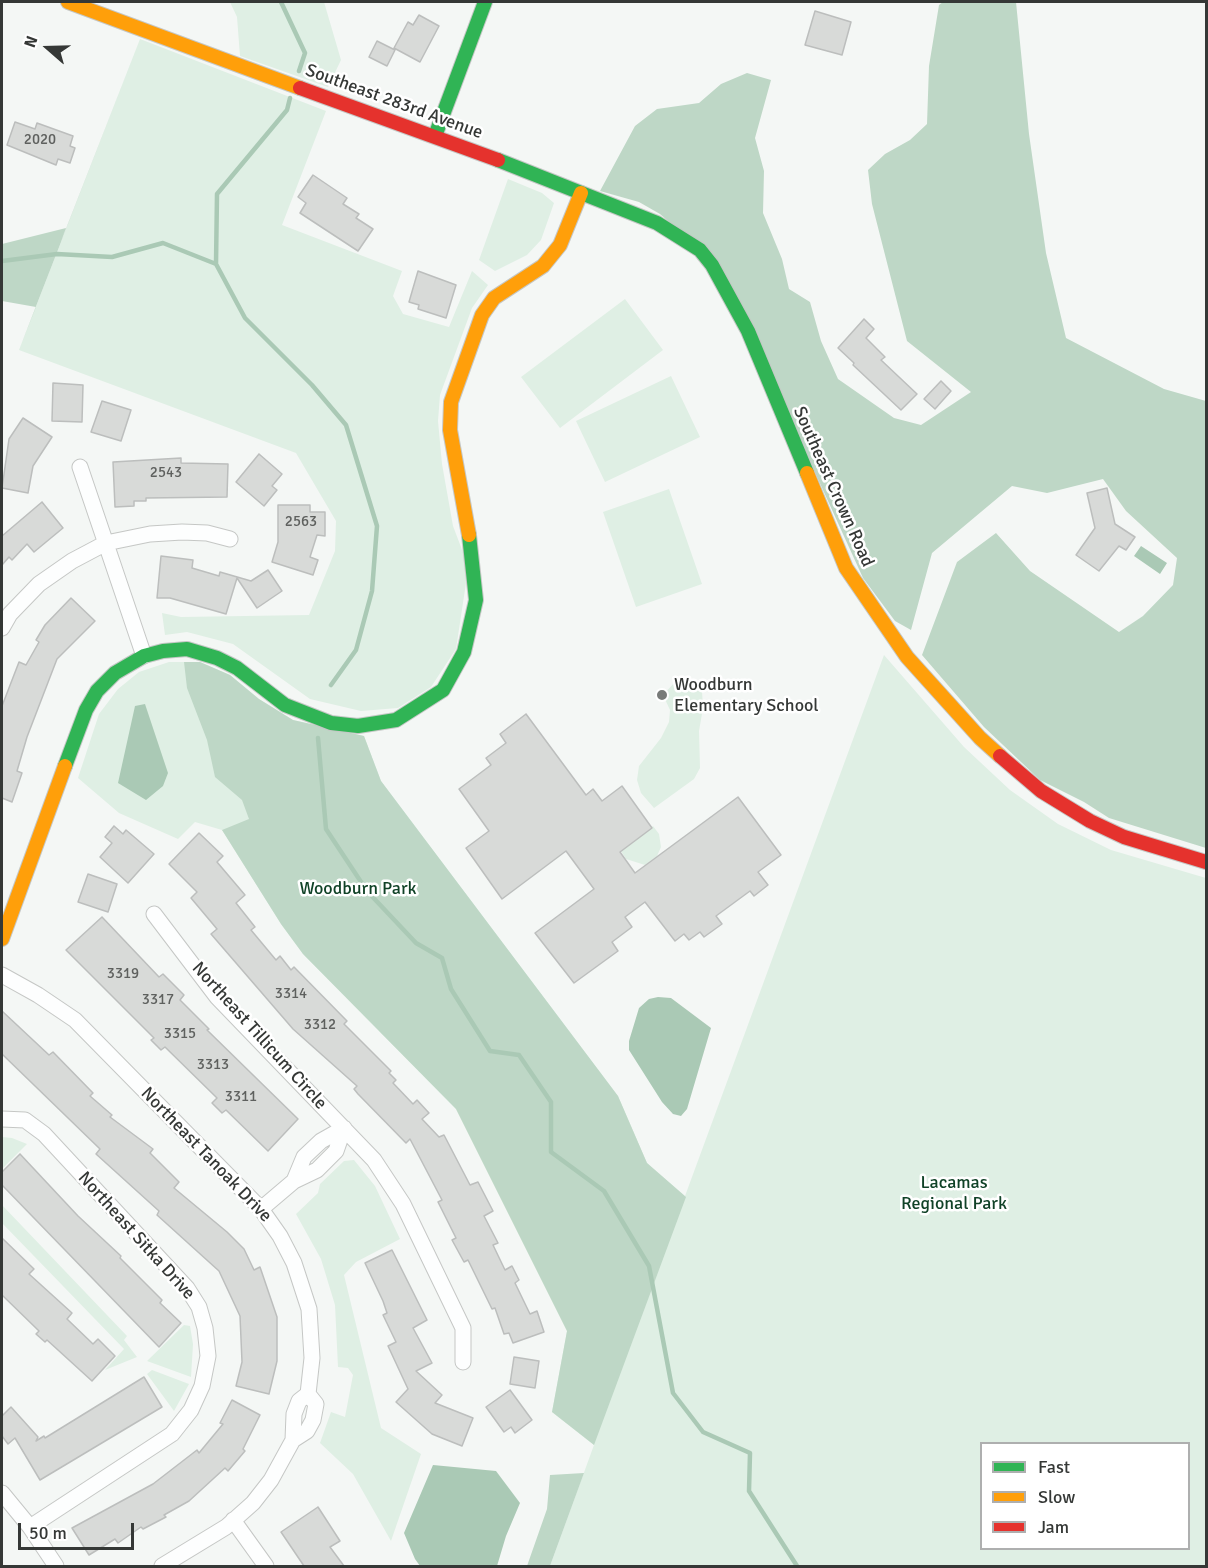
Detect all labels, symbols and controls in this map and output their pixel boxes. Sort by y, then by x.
north arrow [18,18,78,78]
text: N [20,33,42,51]
street label: Southeast 283rd Avenue [302,60,486,144]
house number: 2020 [24,131,56,149]
street label: Southeast Crown Road [788,403,878,571]
house number: 2543 [150,464,182,482]
house number: 2563 [285,513,317,531]
place label: Woodburn Elementary School [674,674,819,716]
marker: Woodburn Elementary School [655,688,669,702]
park label: Woodburn Park [299,878,417,900]
street label: Northeast Tillicum Circle [187,958,331,1114]
house number: 3319 [107,965,139,983]
house number: 3314 [275,985,307,1003]
house number: 3317 [142,991,174,1009]
house number: 3312 [304,1016,336,1034]
house number: 3315 [164,1025,196,1043]
house number: 3313 [197,1056,229,1074]
street label: Northeast Tanoak Drive [136,1083,276,1227]
house number: 3311 [225,1088,257,1106]
street label: Northeast Sitka Drive [73,1168,199,1304]
park label: Lacamas Regional Park [901,1172,1007,1214]
legend [980,1442,1190,1550]
text: Fast [1038,1456,1070,1478]
text: Slow [1038,1486,1075,1508]
scale bar [21,1511,136,1549]
text: Jam [1038,1516,1069,1538]
text: 50 m [29,1522,67,1544]

